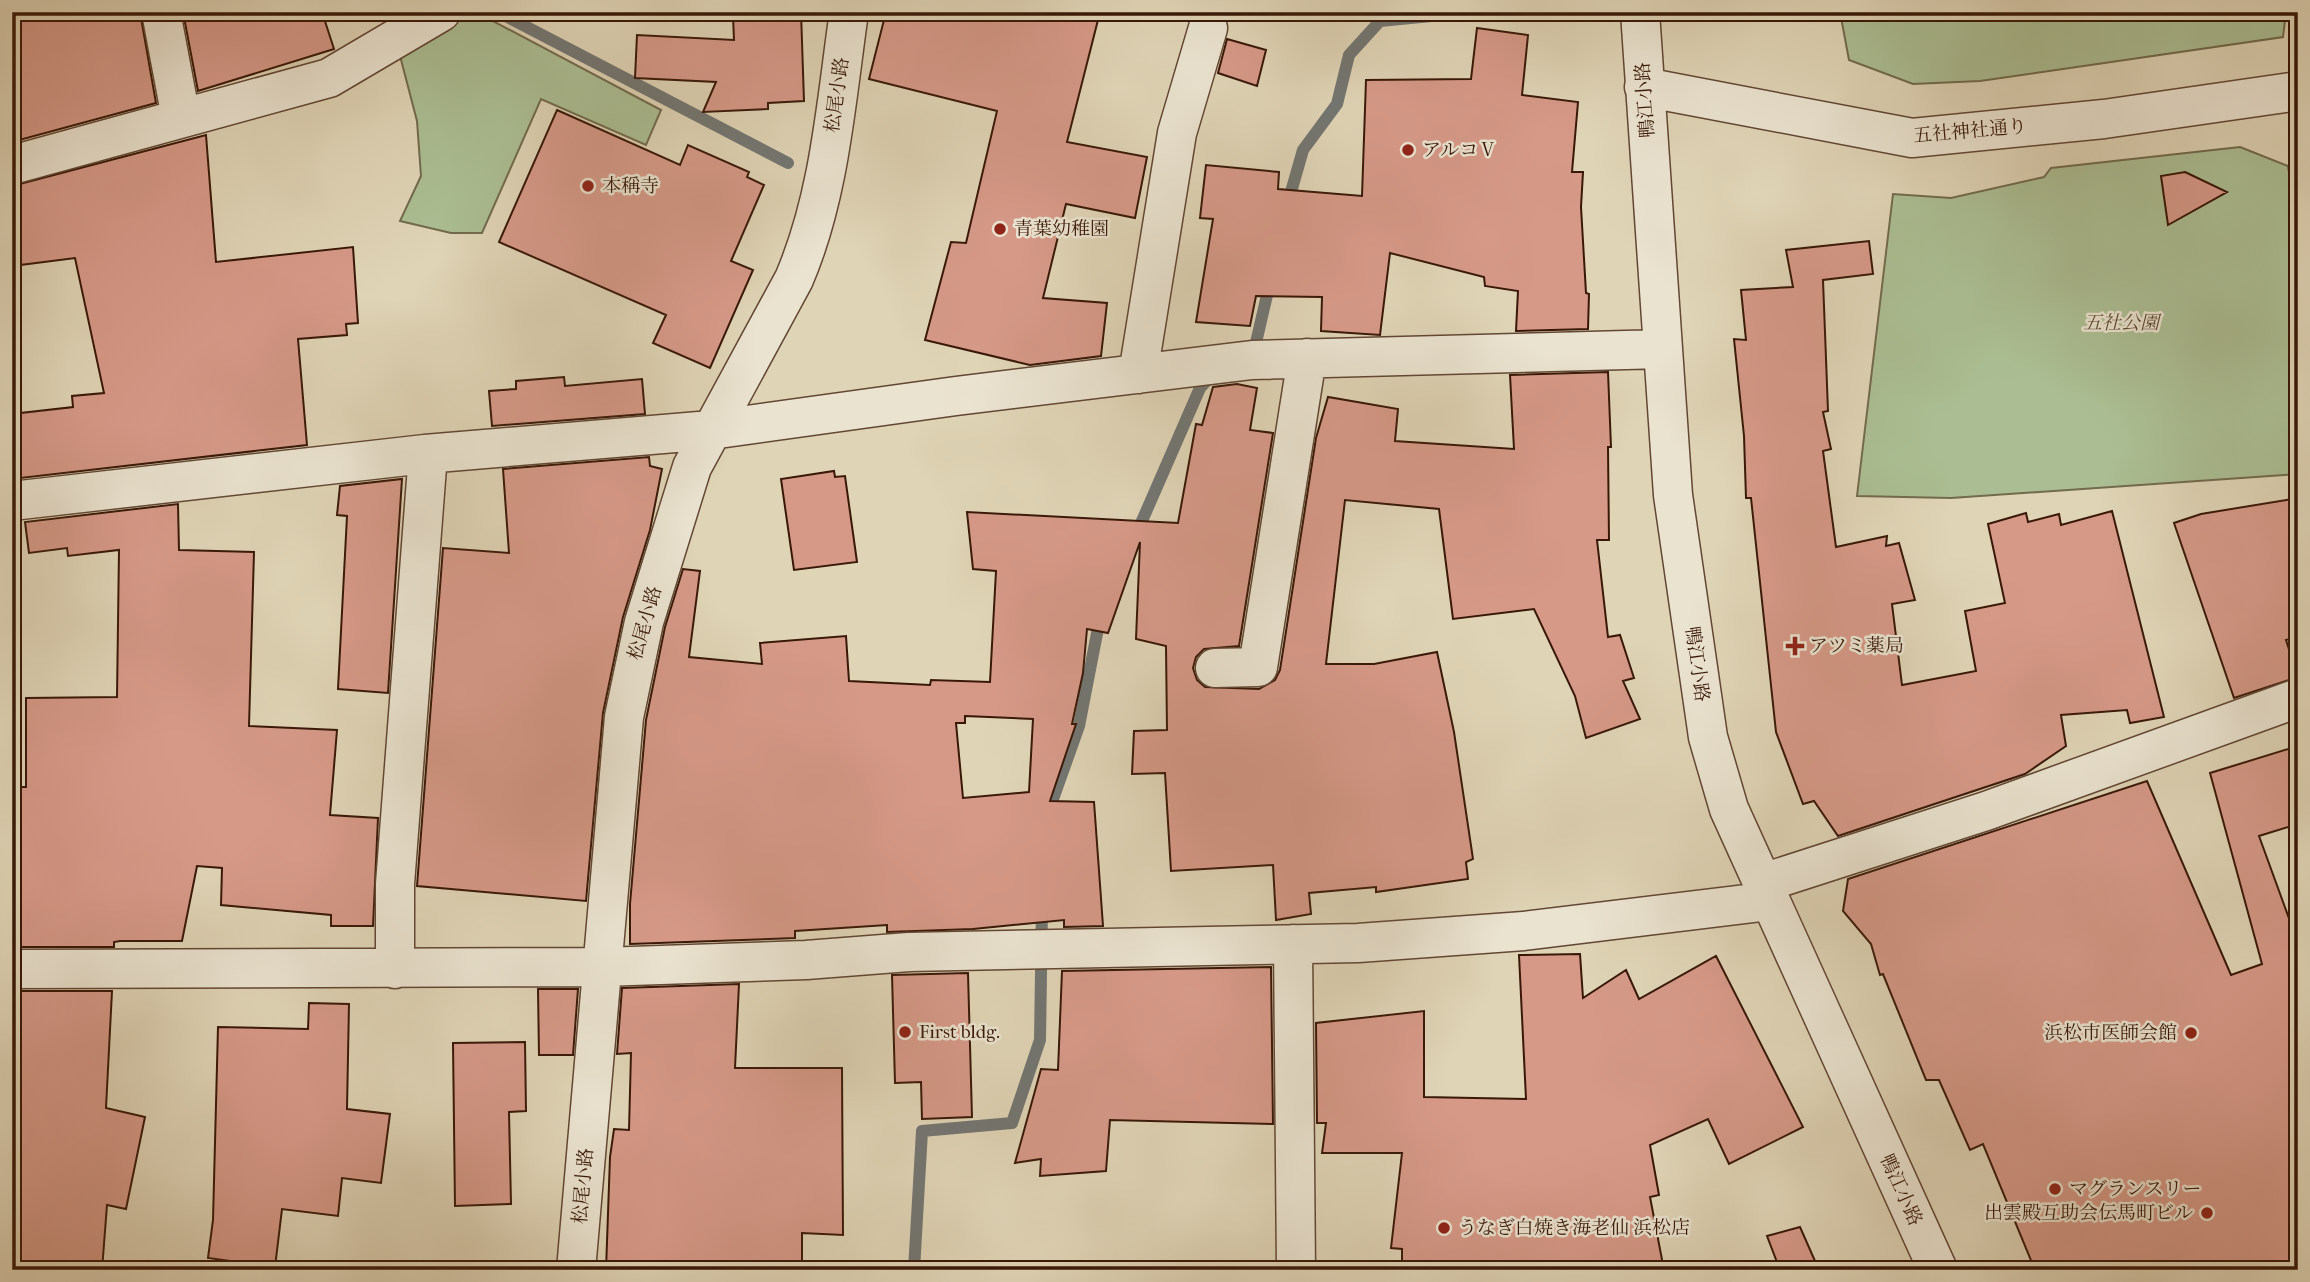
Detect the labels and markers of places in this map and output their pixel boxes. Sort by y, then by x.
place label: アルコⅤ [1422,139,1497,161]
marker: アルコⅤ [1400,142,1416,158]
place label: 本稱寺 [602,175,659,197]
marker: 本稱寺 [580,178,596,194]
place label: 青葉幼稚園 [1014,218,1109,240]
marker: 青葉幼稚園 [992,221,1008,237]
place label: アツミ薬局 [1809,635,1904,657]
marker: アツミ薬局 [1787,638,1803,654]
place label: First bldg. [919,1021,1000,1043]
place label: 浜松市医師会館 [2044,1022,2177,1044]
marker: First bldg. [897,1024,913,1040]
marker: 浜松市医師会館 [2183,1025,2199,1041]
place label: マグランスリー [2069,1178,2201,1200]
marker: マグランスリー [2047,1181,2063,1197]
place label: 出雲殿互助会伝馬町ビル [1984,1202,2193,1224]
marker: 出雲殿互助会伝馬町ビル [2199,1205,2215,1221]
place label: うなぎ白焼き海老仙 浜松店 [1458,1217,1690,1239]
marker: うなぎ白焼き海老仙 浜松店 [1436,1220,1452,1236]

